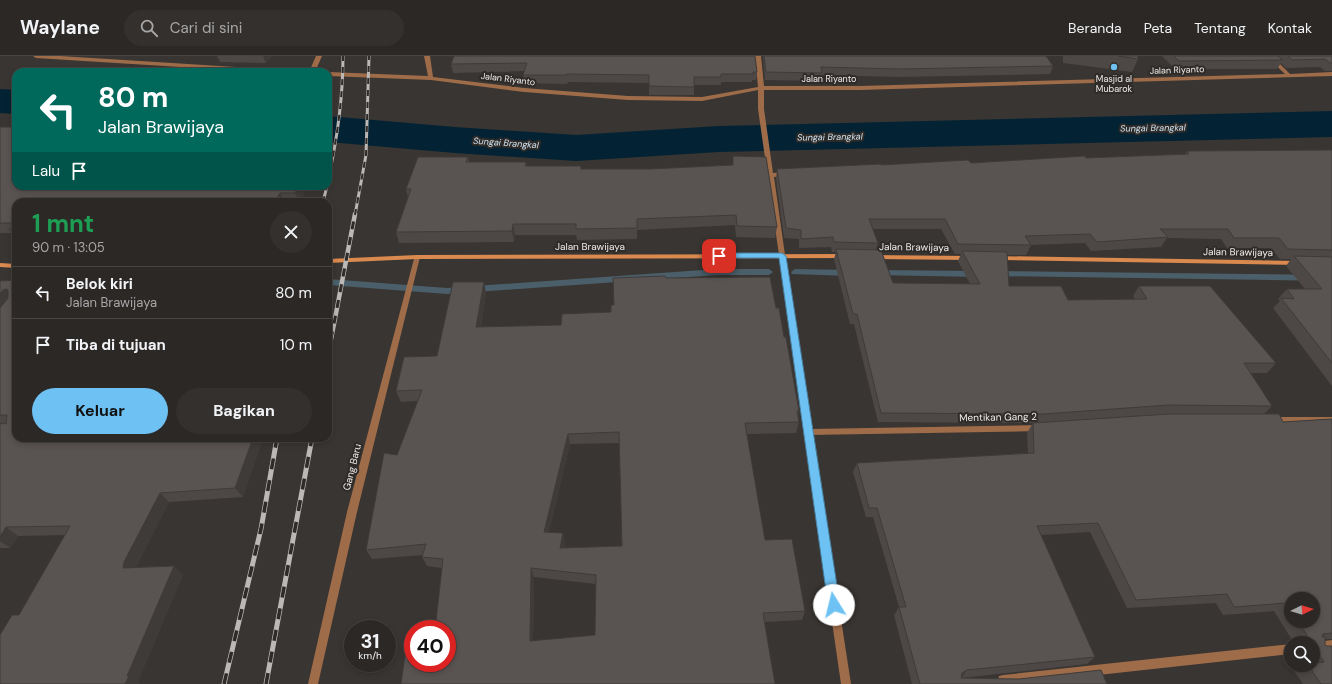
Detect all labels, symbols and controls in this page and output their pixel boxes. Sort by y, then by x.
search box [124,10,404,46]
text: Waylane [20,15,100,40]
icon: search [138,17,160,39]
text: Cari di sini [170,18,242,38]
text: Beranda [1068,19,1122,37]
text: Peta [1144,19,1172,37]
text: Tentang [1194,19,1246,37]
text: Kontak [1268,19,1312,37]
marker: Masjid al Mubarok [1109,62,1119,72]
street label: Jalan Riyanto [1149,63,1205,77]
street label: Jalan Riyanto [480,70,536,88]
street label: Jalan Riyanto [802,73,856,85]
place label: Masjid al Mubarok [1096,73,1133,95]
text: 80 m [98,79,168,116]
icon: left [32,84,84,136]
text: Jalan Brawijaya [98,115,224,139]
water label: Sungai Brangkal [1120,121,1187,135]
water label: Sungai Brangkal [797,130,864,144]
water label: Sungai Brangkal [473,135,540,151]
icon: arrive [68,160,90,182]
text: Lalu [32,161,60,181]
text: 1 mnt [32,208,94,239]
button: close [270,211,312,253]
text: 90 m · 13:05 [32,239,105,256]
pin [702,239,736,273]
street label: Jalan Brawijaya [555,240,625,253]
street label: Jalan Brawijaya [879,240,949,254]
icon: arrive [708,245,730,267]
street label: Jalan Brawijaya [1203,245,1273,259]
text: Belok kiri [66,274,133,294]
icon: left [32,282,54,304]
text: 80 m [275,283,312,303]
text: Jalan Brawijaya [66,294,157,311]
icon: arrive [32,334,54,356]
text: Tiba di tujuan [66,335,166,355]
text: 10 m [280,335,312,355]
button: Keluar [32,388,168,434]
button: Bagikan [176,388,312,434]
street label: Mentikan Gang 2 [959,410,1037,424]
street label: Gang Baru [340,442,364,492]
position arrow [813,584,855,626]
north arrow [1284,592,1320,628]
map controls [1284,592,1320,672]
speed limit sign: 40 [404,620,456,672]
text: 31 [360,628,380,654]
button: search [1284,636,1320,672]
text: km/h [358,649,382,662]

